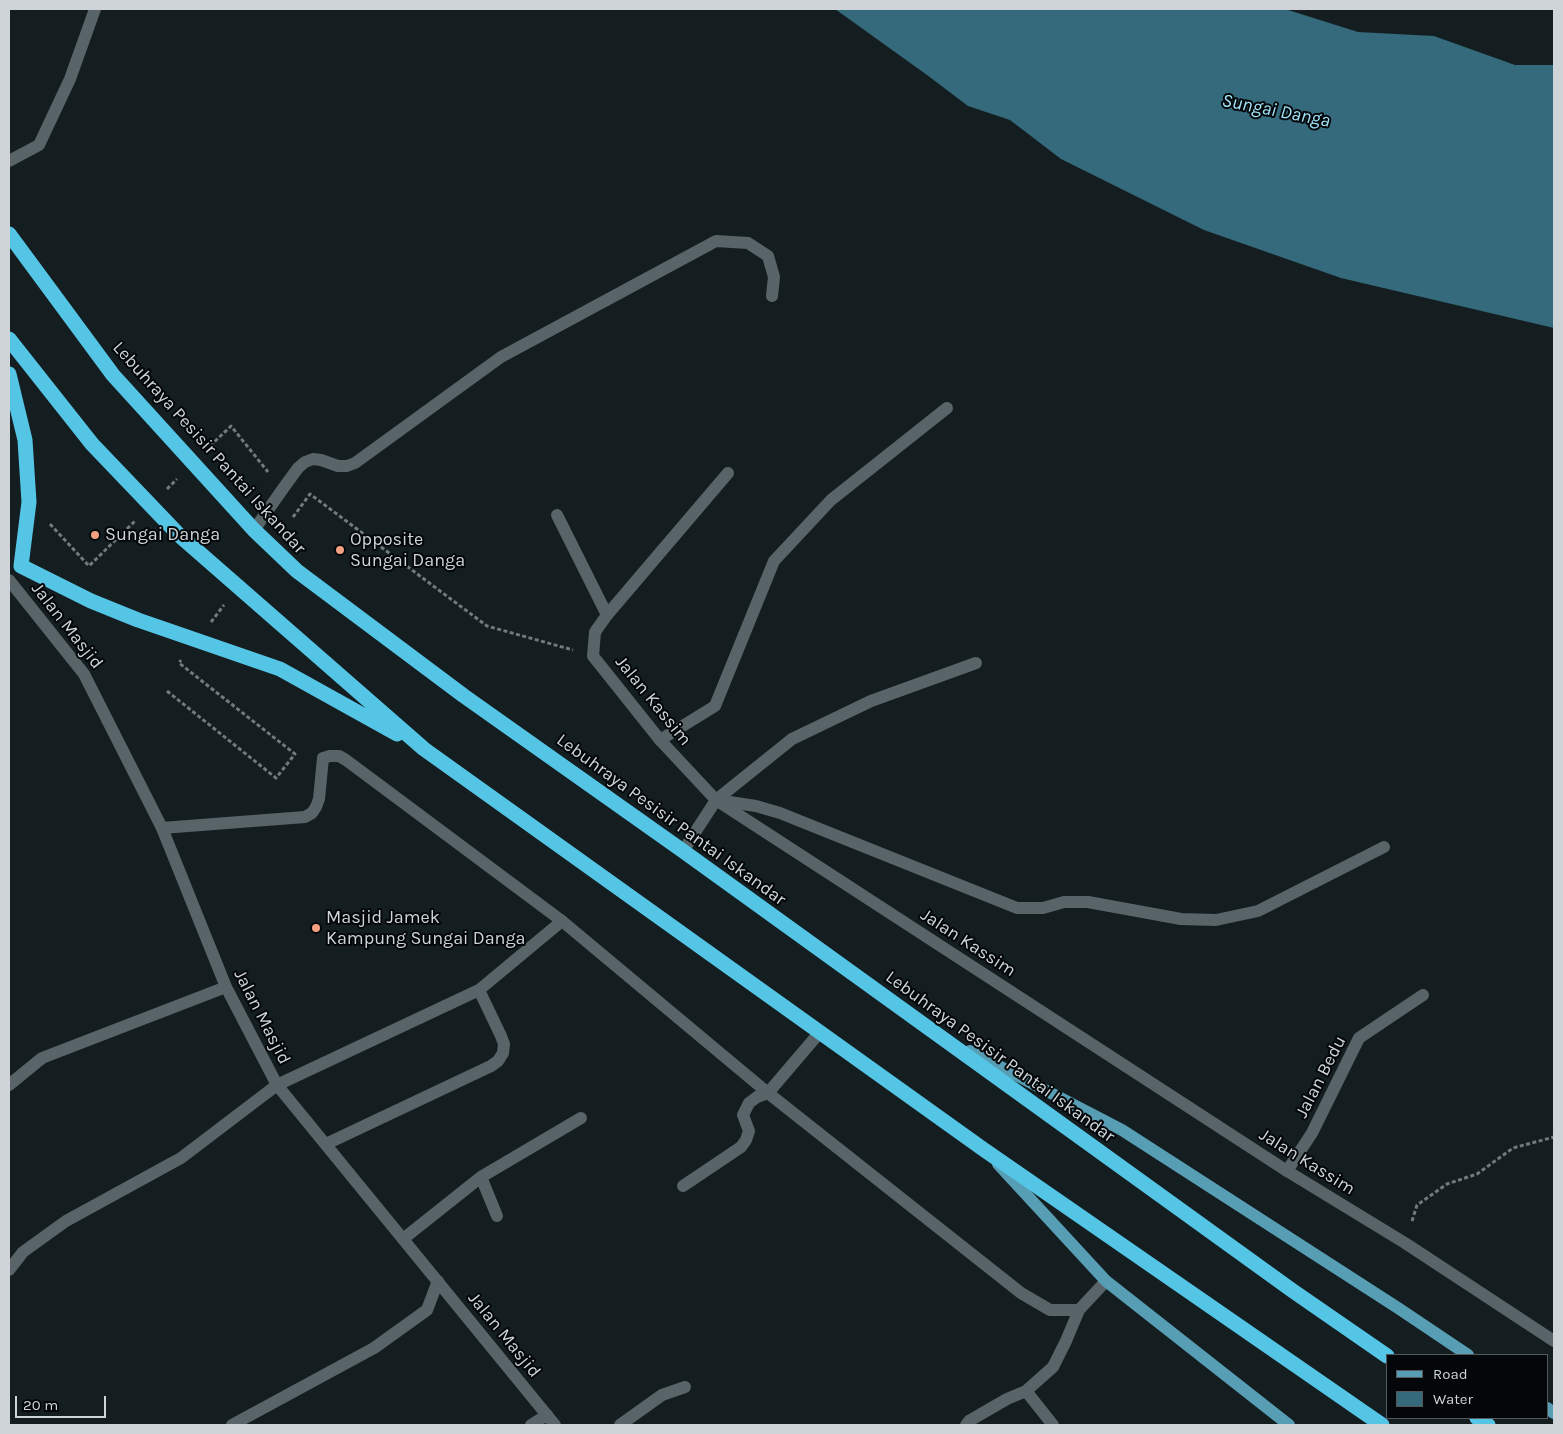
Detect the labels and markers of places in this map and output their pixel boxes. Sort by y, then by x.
place label: Sungai Danga [105,524,220,546]
marker: Sungai Danga [89,529,101,541]
place label: Opposite Sungai Danga [350,529,465,572]
marker: Opposite Sungai Danga [334,544,346,556]
place label: Masjid Jamek Kampung Sungai Danga [326,907,525,950]
marker: Masjid Jamek Kampung Sungai Danga [310,922,322,934]

